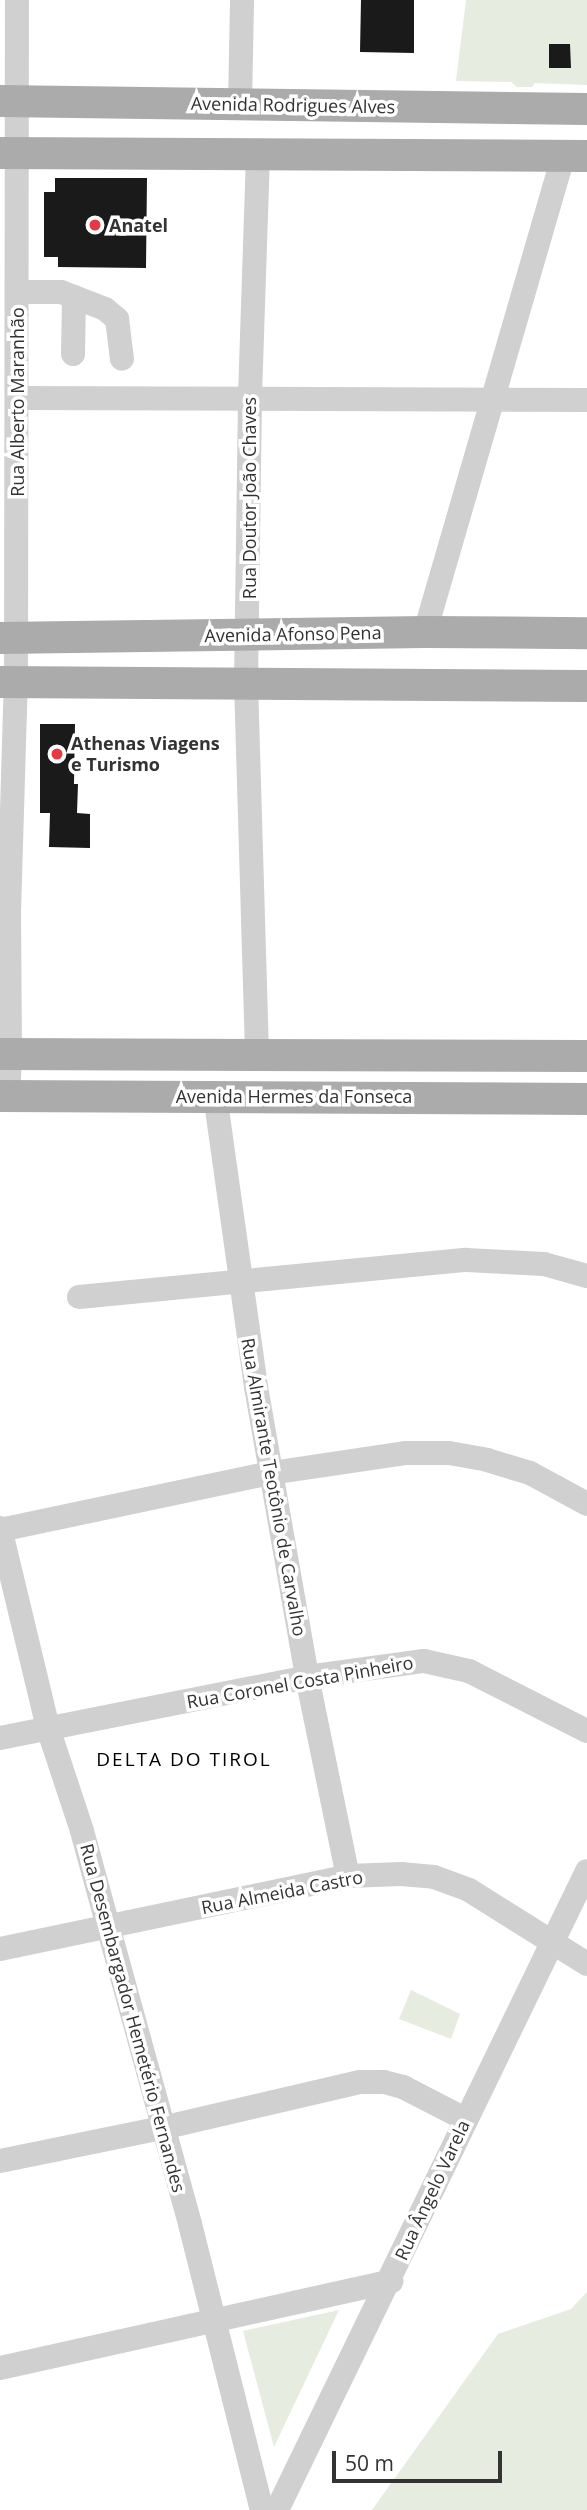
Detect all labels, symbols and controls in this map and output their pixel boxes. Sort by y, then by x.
street label: Avenida Rodrigues Alves [191,92,395,118]
place label: Anatel [109,214,168,236]
marker: Anatel [87,217,103,233]
street label: Rua Alberto Maranhão [6,307,28,497]
street label: Rua Doutor João Chaves [238,397,260,599]
street label: Avenida Afonso Pena [204,622,382,646]
place label: Athenas Viagens e Turismo [71,733,220,776]
marker: Athenas Viagens e Turismo [49,746,65,762]
street label: Avenida Hermes da Fonseca [176,1085,412,1107]
street label: Rua Almirante Teotônio de Carvalho [237,1336,311,1638]
street label: Rua Coronel Costa Pinheiro [185,1651,415,1713]
district label: DELTA DO TIROL [98,1749,270,1771]
street label: Rua Desembargador Hemetério Fernandes [76,1841,190,2195]
street label: Rua Almeida Castro [199,1866,365,1918]
street label: Rua Ângelo Varela [390,2117,474,2263]
scale bar [335,2436,505,2480]
text: 50 m [345,2449,394,2477]

